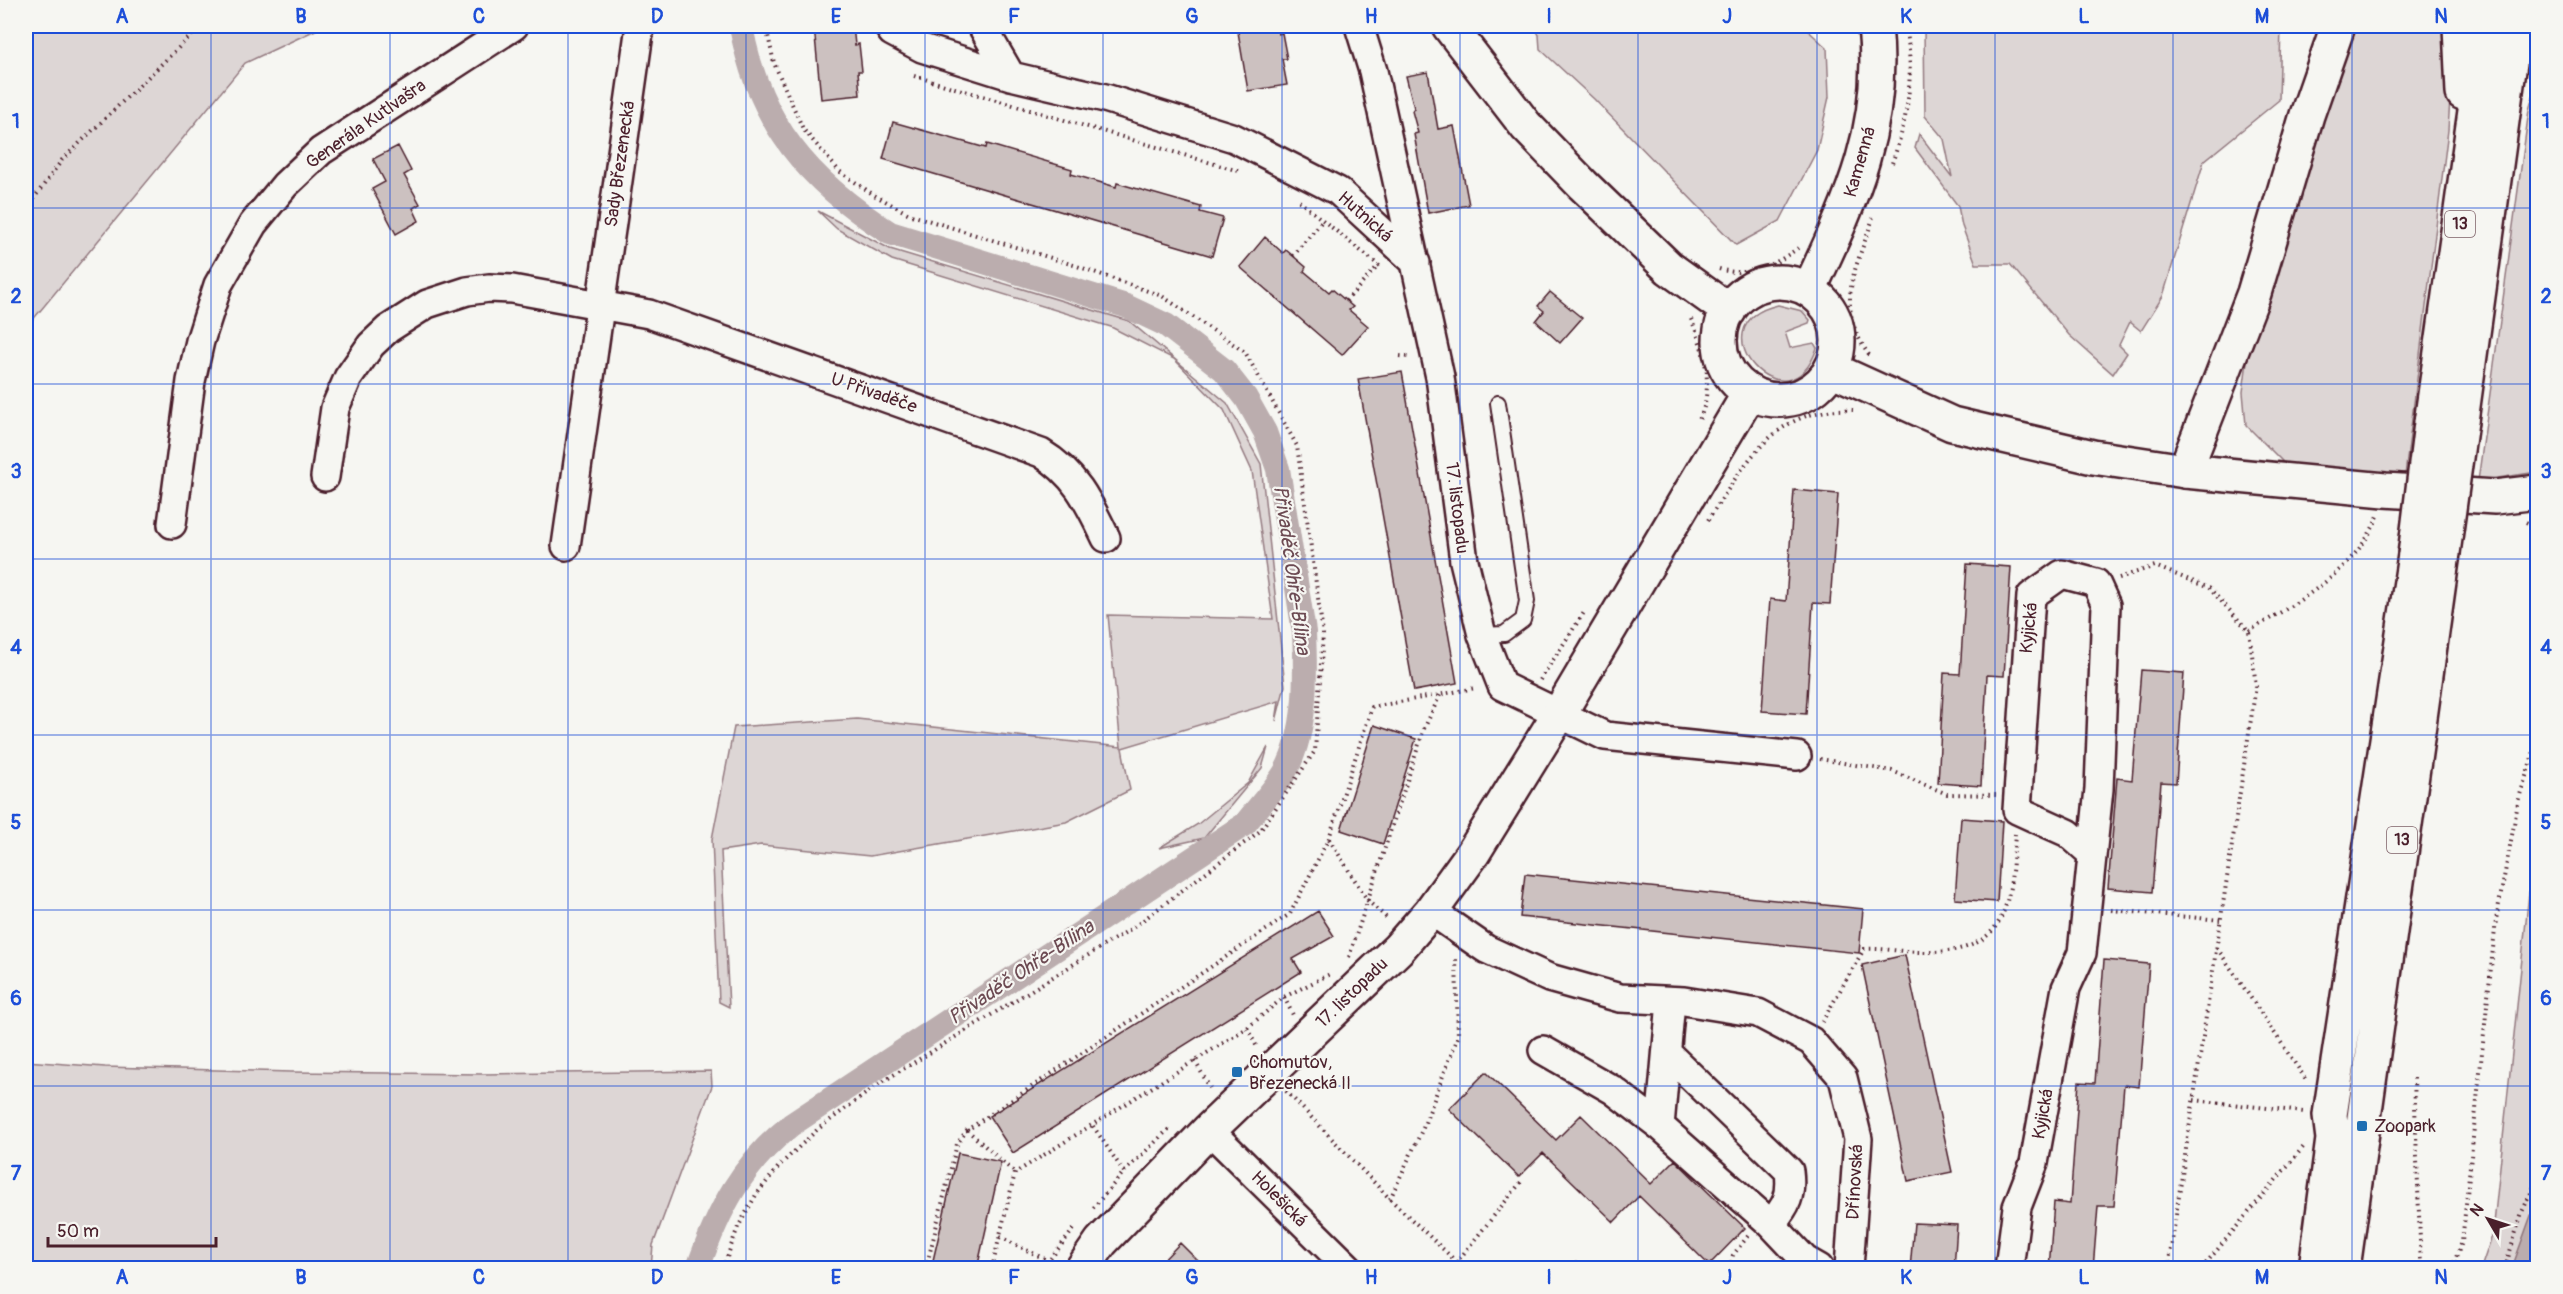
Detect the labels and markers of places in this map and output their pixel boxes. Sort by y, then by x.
place label: Chomutov, Březenecká II [1249,1051,1351,1095]
marker: Chomutov, Březenecká II [1230,1065,1244,1079]
place label: Zoopark [2374,1115,2436,1138]
marker: Zoopark [2355,1119,2369,1133]

